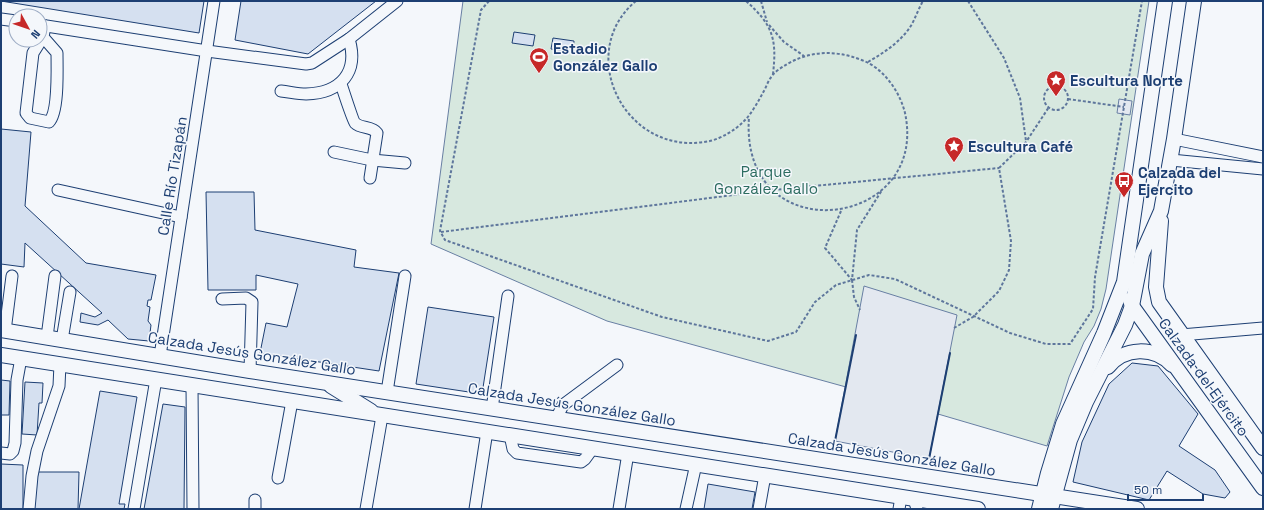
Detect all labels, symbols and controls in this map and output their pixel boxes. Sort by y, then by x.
north arrow [8,8,48,48]
text: N [28,27,43,42]
place label: Estadio González Gallo [553,39,658,75]
sports icon: Estadio González Gallo [528,46,550,74]
place icon: Escultura Norte [1045,69,1067,97]
place label: Escultura Norte [1070,71,1183,90]
street label: Calle Río Tizapán [153,115,191,237]
place icon: Escultura Café [943,135,965,163]
place label: Escultura Café [968,137,1074,156]
park label: Parque González Gallo [714,162,818,198]
place label: Calzada del Ejercito [1138,163,1221,199]
bus stop icon: Calzada del Ejercito [1113,170,1135,198]
street label: Calzada del Ejército [1155,314,1253,440]
street label: Calzada Jesús González Gallo [147,327,357,379]
street label: Calzada Jesús González Gallo [467,378,677,430]
street label: Calzada Jesús González Gallo [787,428,997,480]
scale bar [1128,476,1203,502]
text: 50 m [1134,482,1162,498]

